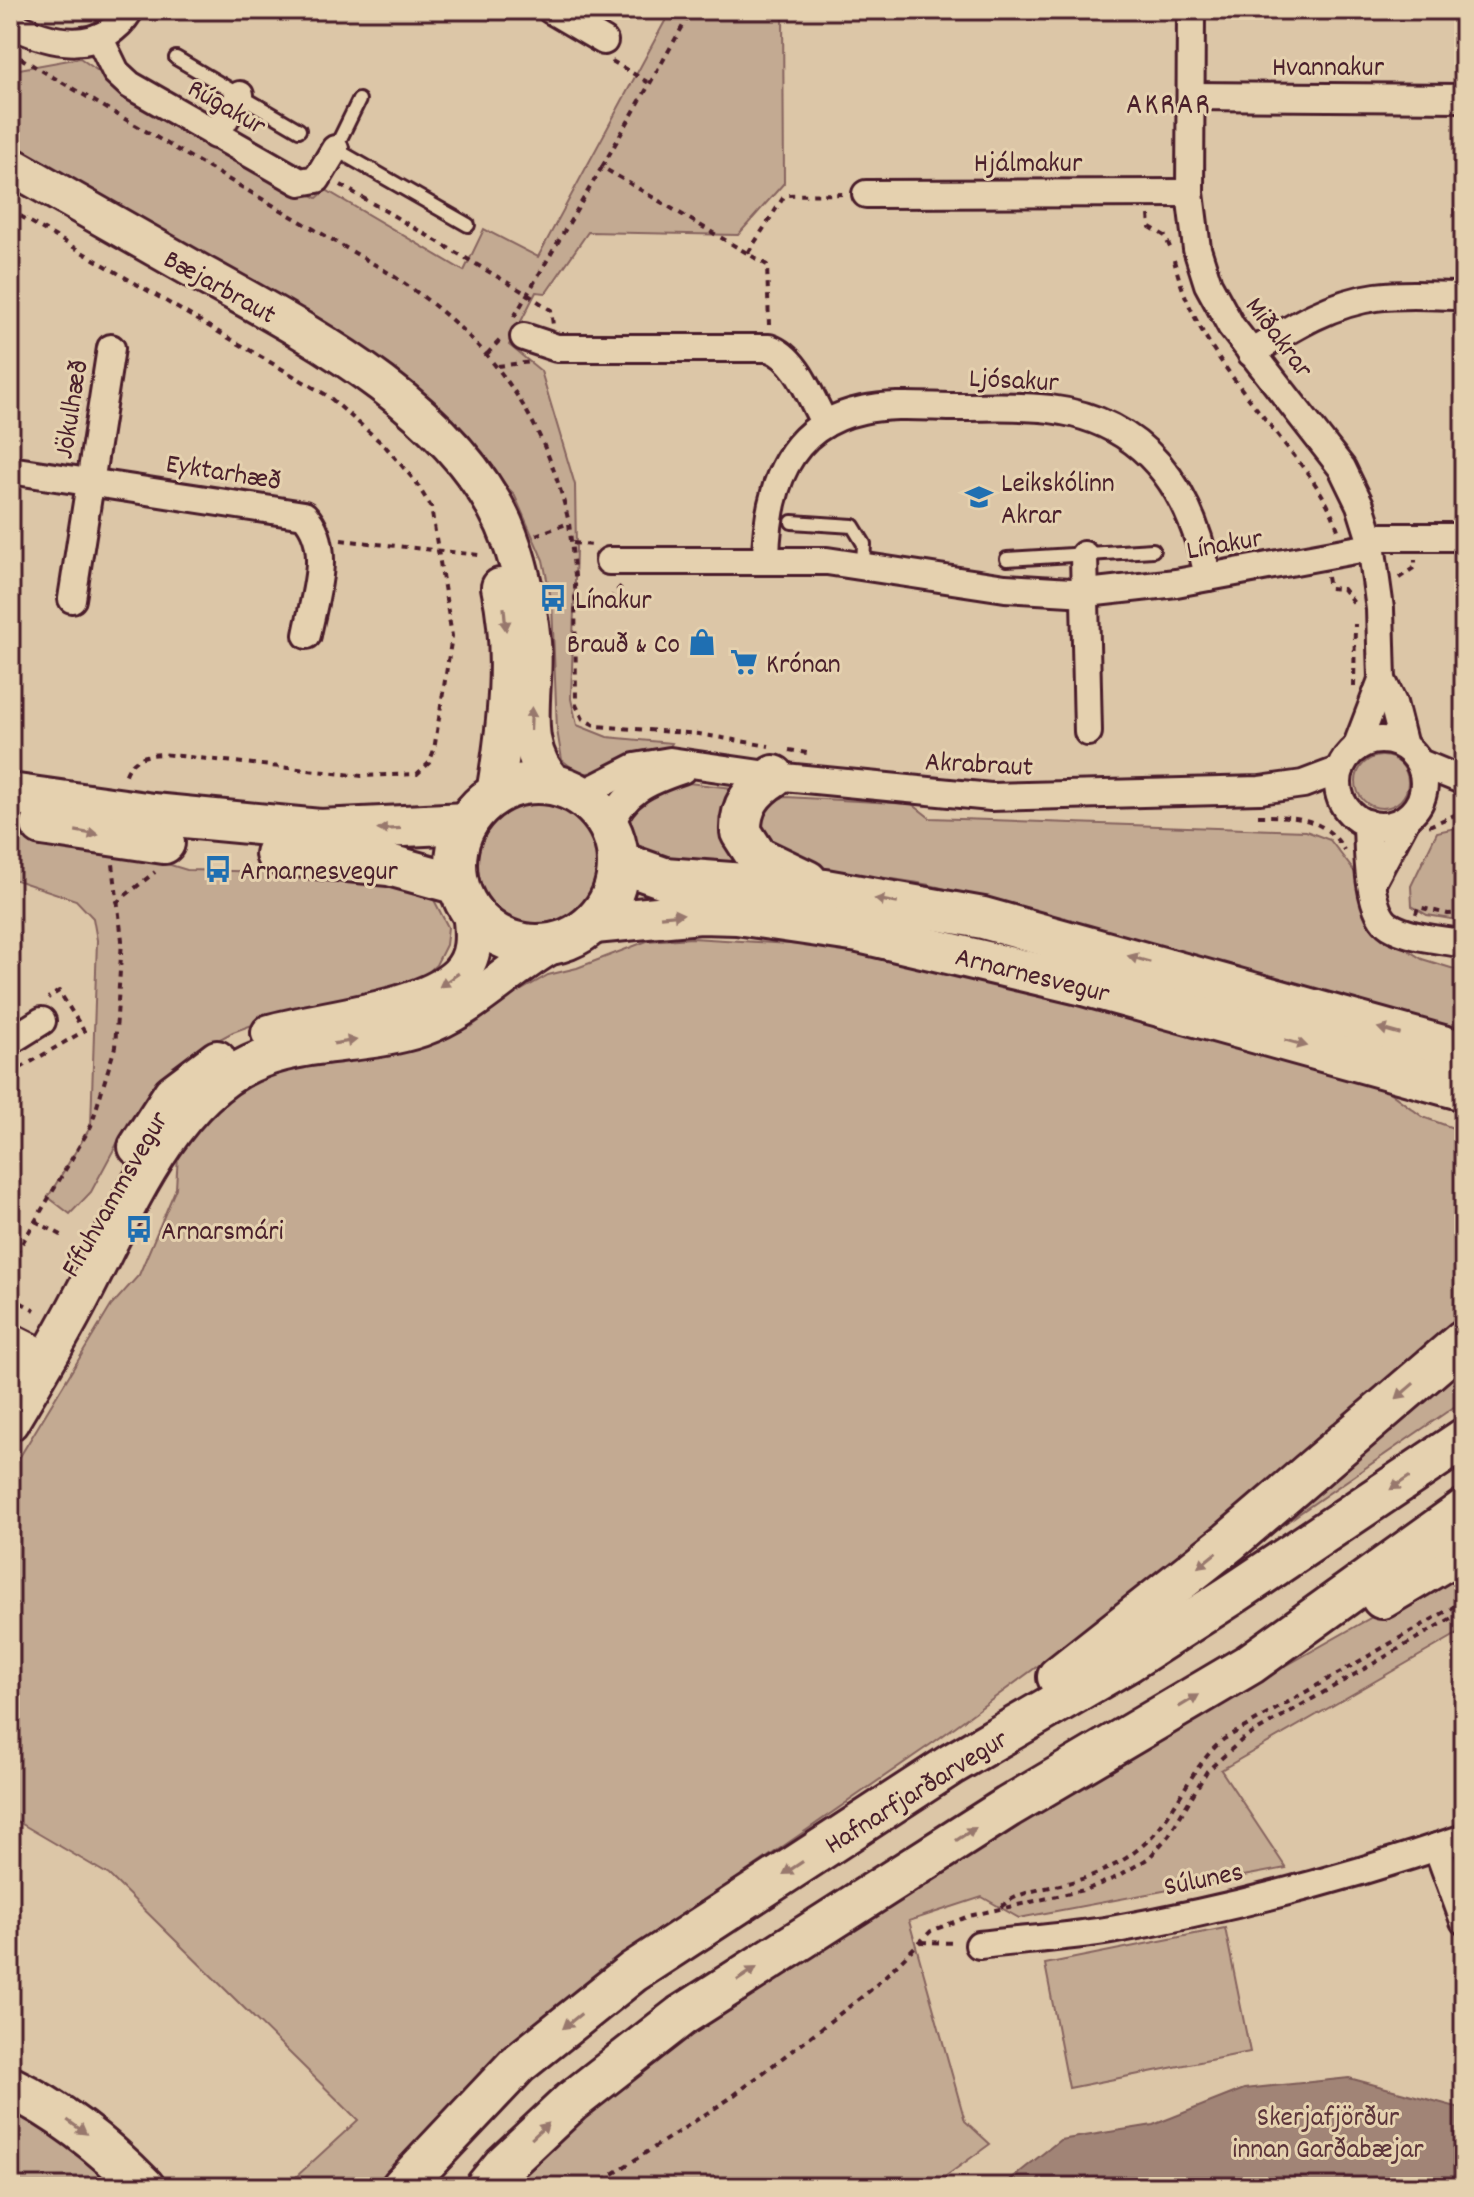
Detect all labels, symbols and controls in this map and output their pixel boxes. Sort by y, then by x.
street label: Hvannakur [1272,50,1385,90]
street label: Rúgakur [179,71,273,148]
district label: AKRAR [1126,86,1212,129]
street label: Hjálmakur [974,146,1083,186]
street label: Bæjarbraut [155,242,282,337]
street label: Miðakrar [1233,290,1321,389]
street label: Jökulhæð [46,357,101,462]
street label: Ljósakur [968,361,1060,405]
street label: Eyktarhæð [163,446,284,504]
place label: Leikskólinn Akrar [1001,466,1115,538]
school or university icon: Leikskólinn Akrar [964,482,994,512]
street label: Línakur [1184,520,1267,573]
bus stop icon: Línakur [538,583,568,613]
place label: Línakur [575,583,652,623]
one-way arrow [499,607,512,632]
place label: Brauð & Co [567,627,680,667]
shop icon: Brauð & Co [687,627,717,657]
supermarket icon: Krónan [729,647,759,677]
place label: Krónan [766,647,841,687]
one-way arrow [525,706,538,731]
street label: Akrabraut [924,744,1034,790]
one-way arrow [376,822,401,835]
one-way arrow [75,827,100,839]
bus stop icon: Arnarnesvegur [203,854,233,884]
place label: Arnarnesvegur [240,854,399,894]
one-way arrow [873,894,898,906]
one-way arrow [659,908,684,921]
street label: Arnarnesvegur [950,939,1114,1017]
one-way arrow [1127,952,1151,965]
one-way arrow [438,972,460,988]
one-way arrow [1376,1024,1401,1036]
one-way arrow [333,1035,358,1047]
one-way arrow [1284,1037,1308,1050]
street label: Fífuhvammsvegur [53,1104,181,1286]
bus stop icon: Arnarsmári [124,1214,154,1244]
place label: Arnarsmári [161,1214,284,1254]
one-way arrow [1395,1382,1415,1399]
one-way arrow [1389,1475,1410,1490]
one-way arrow [1197,1551,1217,1567]
one-way arrow [1178,1694,1200,1708]
street label: Hafnarfjarðarvegur [818,1721,1018,1867]
one-way arrow [955,1828,977,1842]
street label: Súlunes [1161,1854,1247,1910]
one-way arrow [782,1860,804,1874]
one-way arrow [736,1968,758,1982]
one-way arrow [562,2012,582,2029]
park label: Skerjafjörður innan Garðabæjar [1232,2100,1424,2172]
one-way arrow [66,2119,88,2135]
one-way arrow [530,2122,549,2141]

